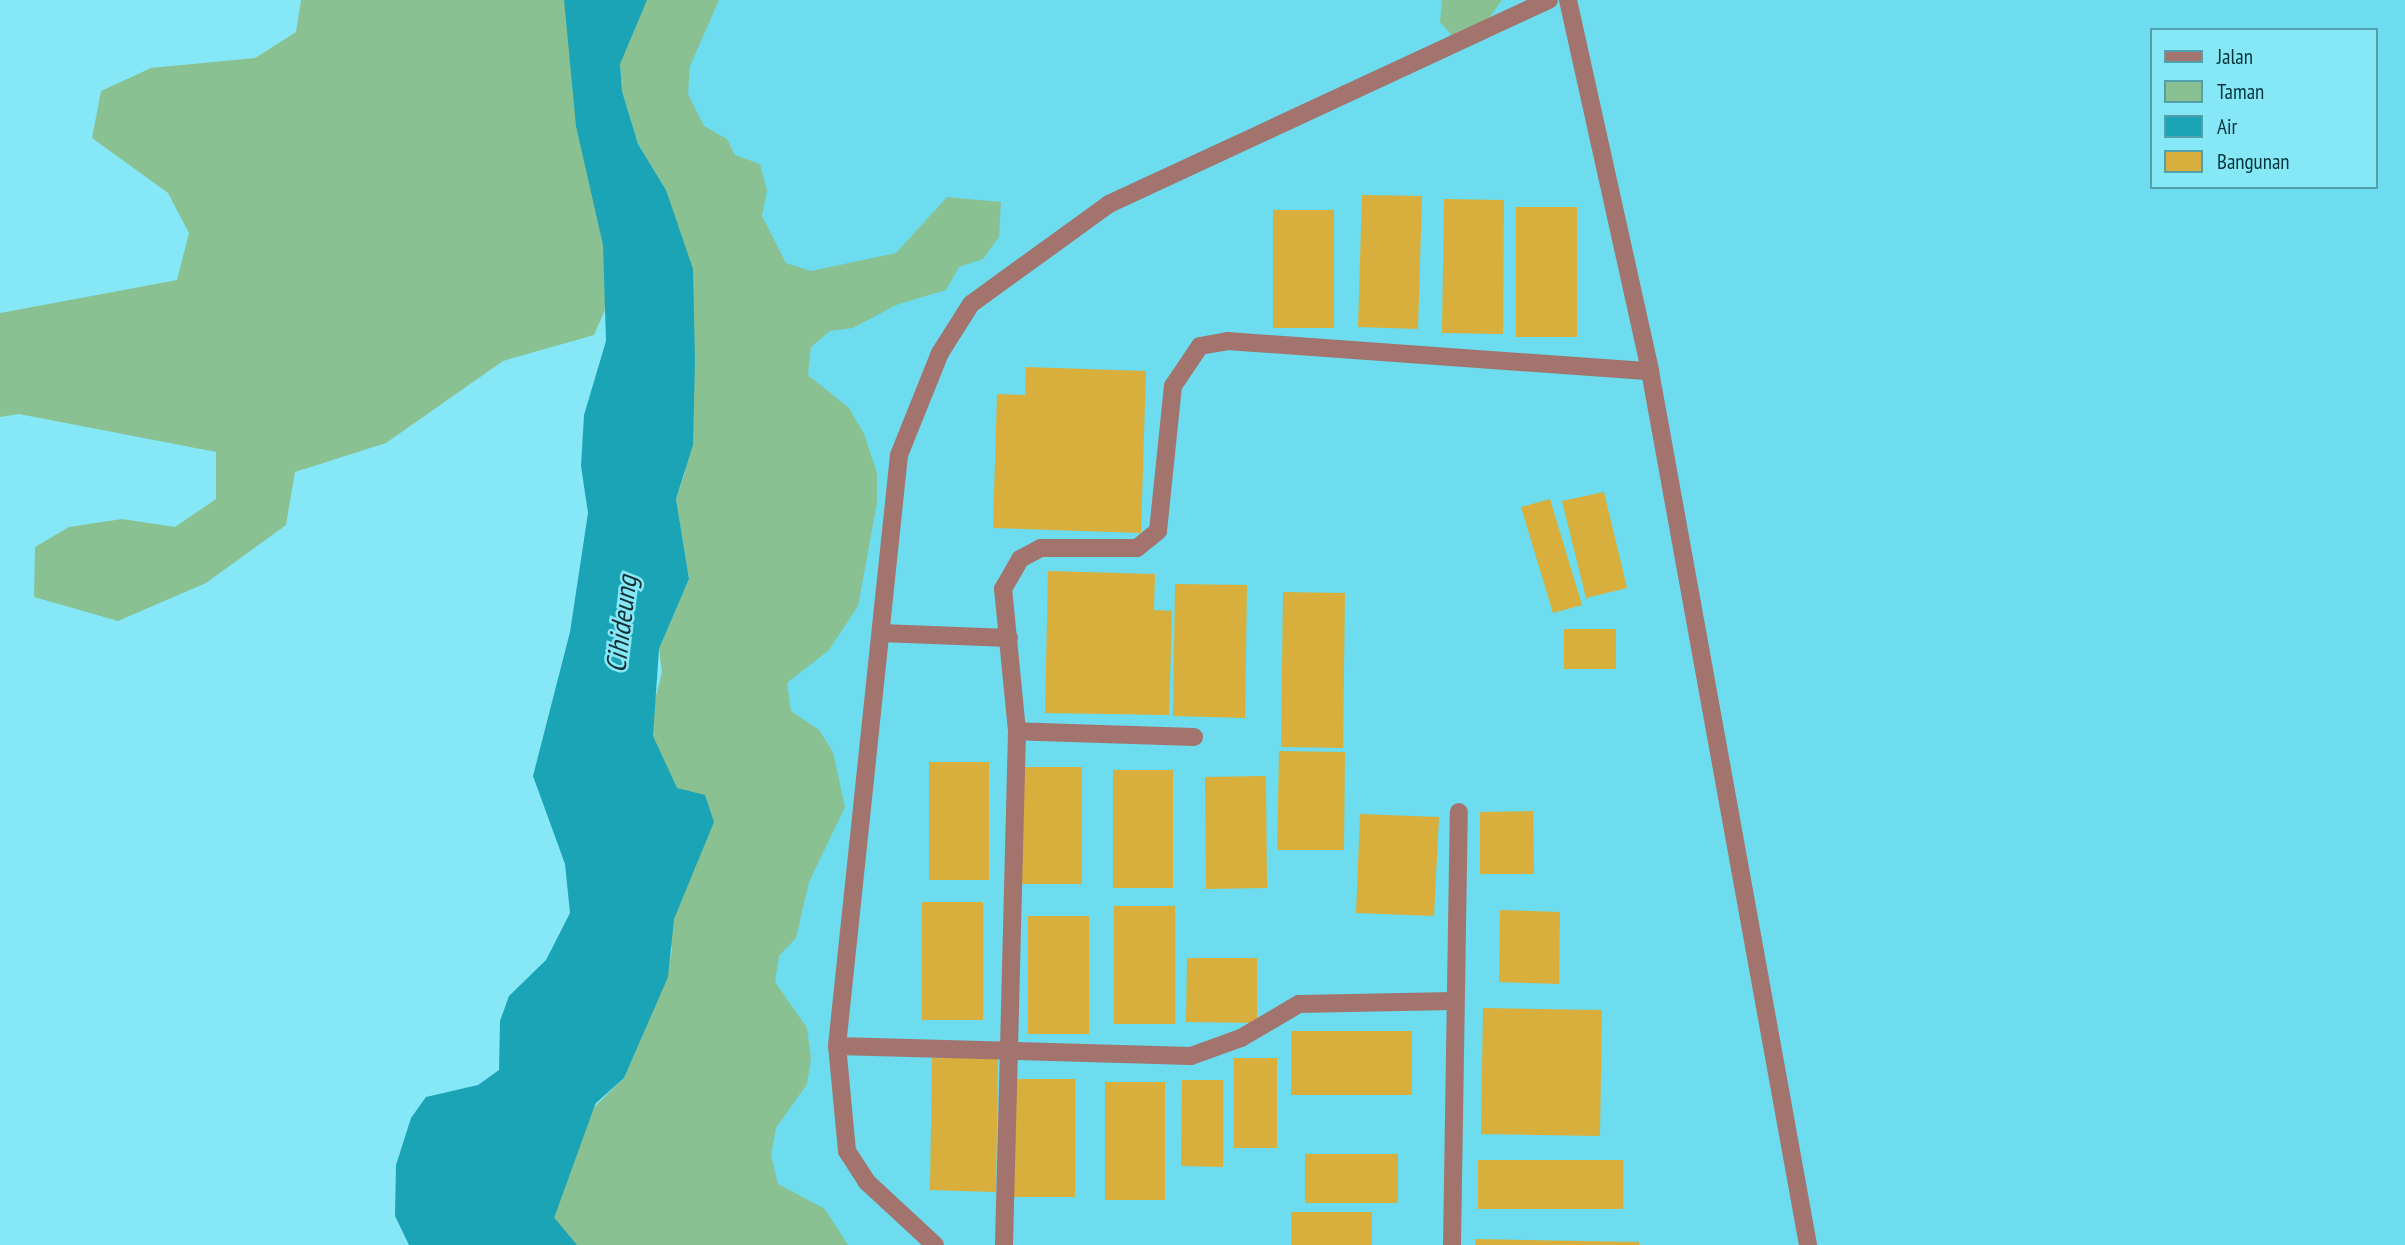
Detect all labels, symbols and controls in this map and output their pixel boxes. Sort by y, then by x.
legend [2150,28,2377,189]
text: Jalan [2217,43,2253,70]
text: Taman [2217,78,2264,105]
text: Air [2217,113,2237,140]
text: Bangunan [2217,148,2290,175]
water label: Cihideung [598,574,644,674]

